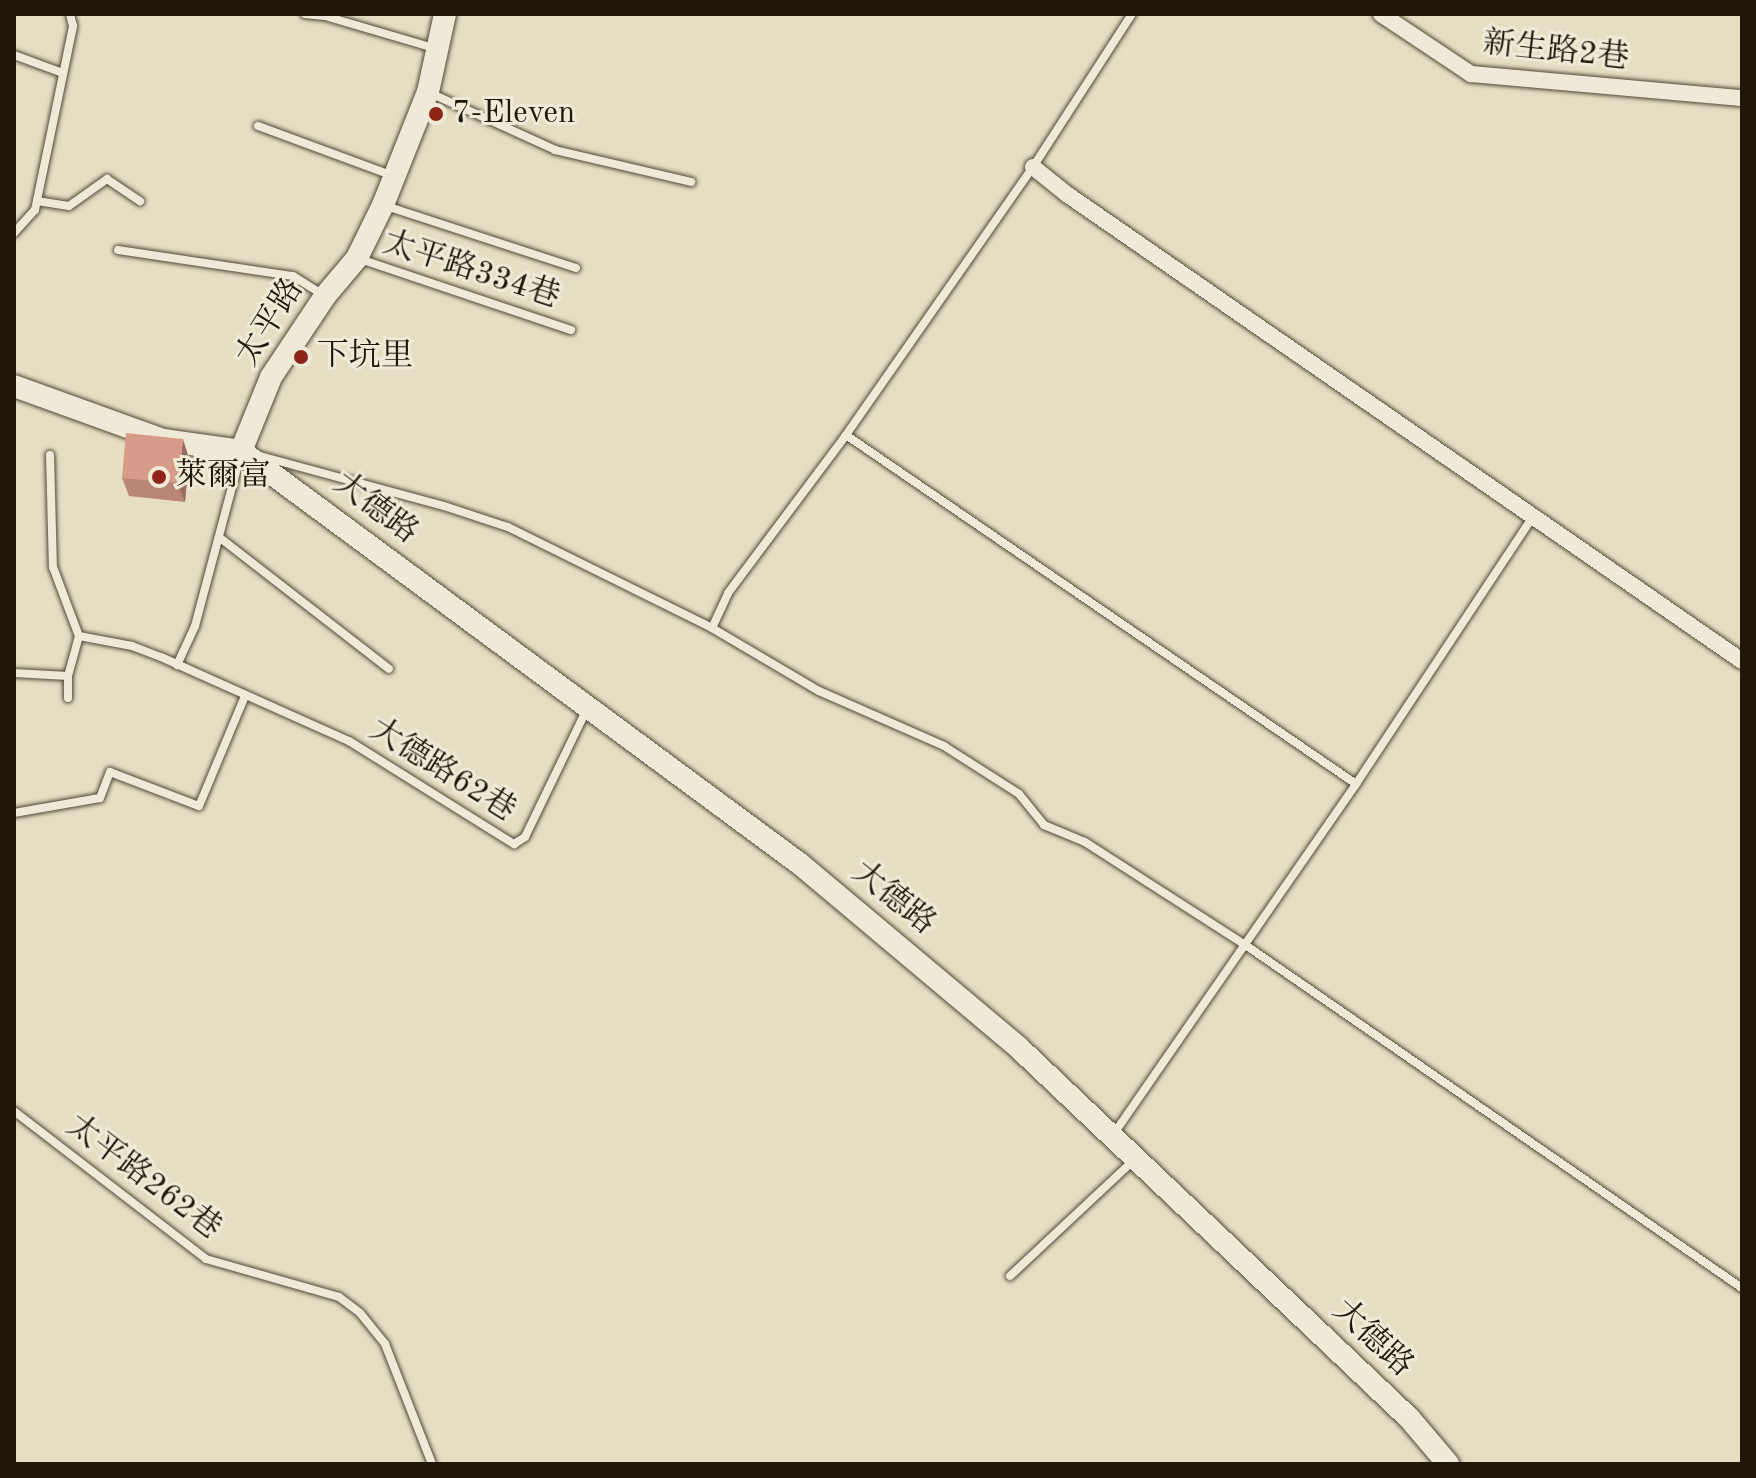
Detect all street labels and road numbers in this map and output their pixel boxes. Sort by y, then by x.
street label: 新生路2巷 [1481,25,1631,79]
street label: 太平路334巷 [378,224,564,318]
street label: 太平路 [229,272,313,374]
street label: 大德路 [325,465,425,553]
street label: 大德路62巷 [362,711,522,831]
street label: 大德路 [844,854,942,944]
street label: 太平路262巷 [58,1107,228,1249]
street label: 大德路 [1324,1292,1420,1386]

